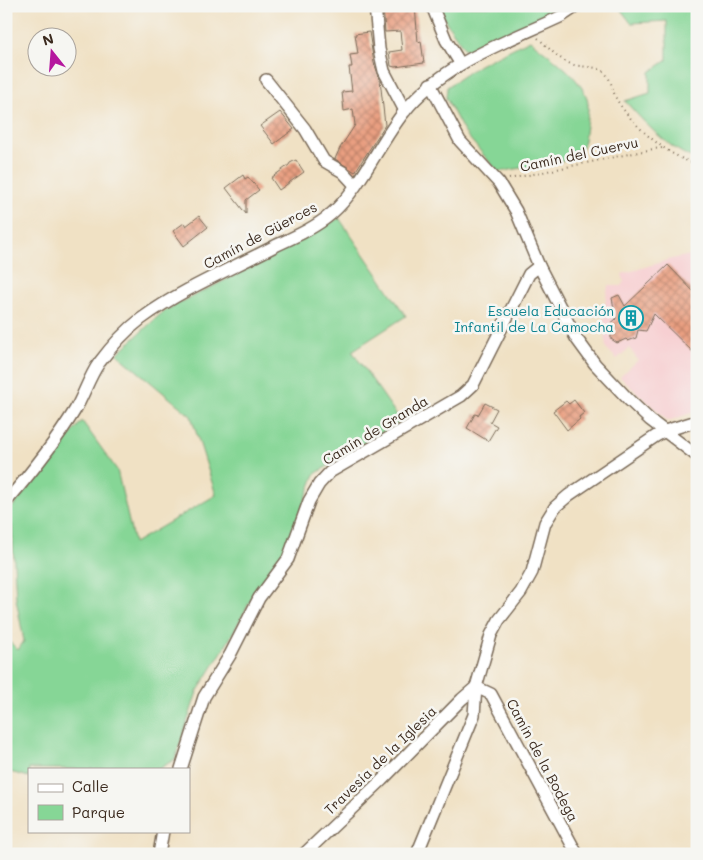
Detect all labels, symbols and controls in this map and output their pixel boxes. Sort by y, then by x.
north arrow [28,28,78,78]
text: N [40,28,56,50]
street label: Camín del Cuervu [518,132,640,176]
street label: Camín de Güerces [200,197,320,273]
place label: Escuela Educación Infantil de La Camocha [454,301,614,336]
building icon: Escuela Educación Infantil de La Camocha [618,305,644,331]
street label: Camín de Granda [319,391,431,469]
street label: Camín de la Bodega [503,695,583,825]
street label: Travesía de la Iglesia [320,701,440,819]
legend [28,768,190,832]
text: Calle [72,776,109,796]
text: Parque [72,802,125,822]

